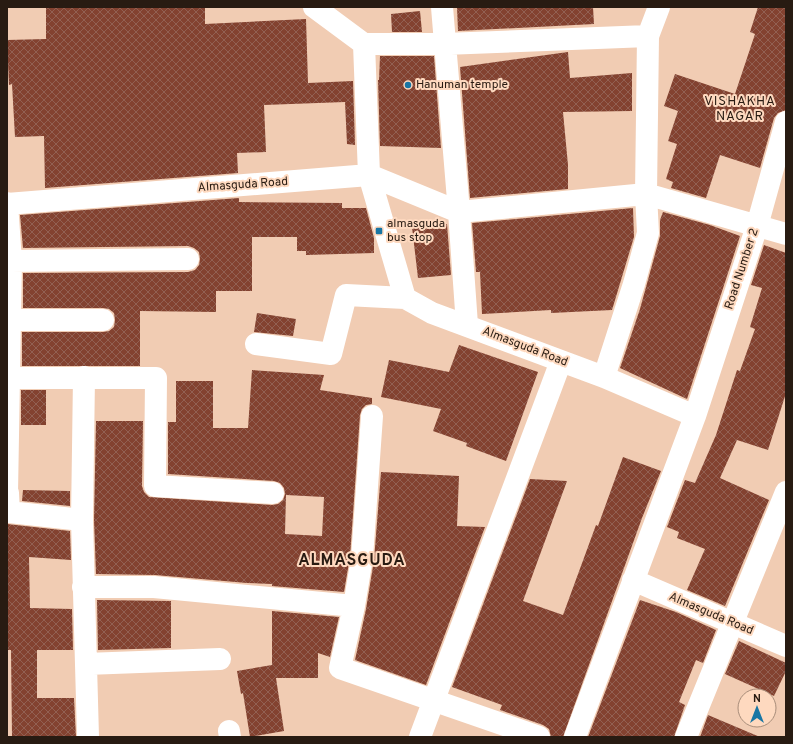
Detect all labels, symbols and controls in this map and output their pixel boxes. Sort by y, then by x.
place label: Hanuman temple [416,77,508,93]
marker: Hanuman temple [403,80,413,90]
district label: VISHAKHA NAGAR [704,94,776,125]
street label: Almasguda Road [197,174,289,196]
place label: almasguda bus stop [387,216,445,246]
marker: almasguda bus stop [374,226,384,236]
street label: Road Number 2 [721,226,763,312]
street label: Almasguda Road [480,323,570,371]
district label: ALMASGUDA [298,551,406,571]
street label: Almasguda Road [666,589,756,639]
north arrow [737,688,777,728]
text: N [753,692,761,706]

